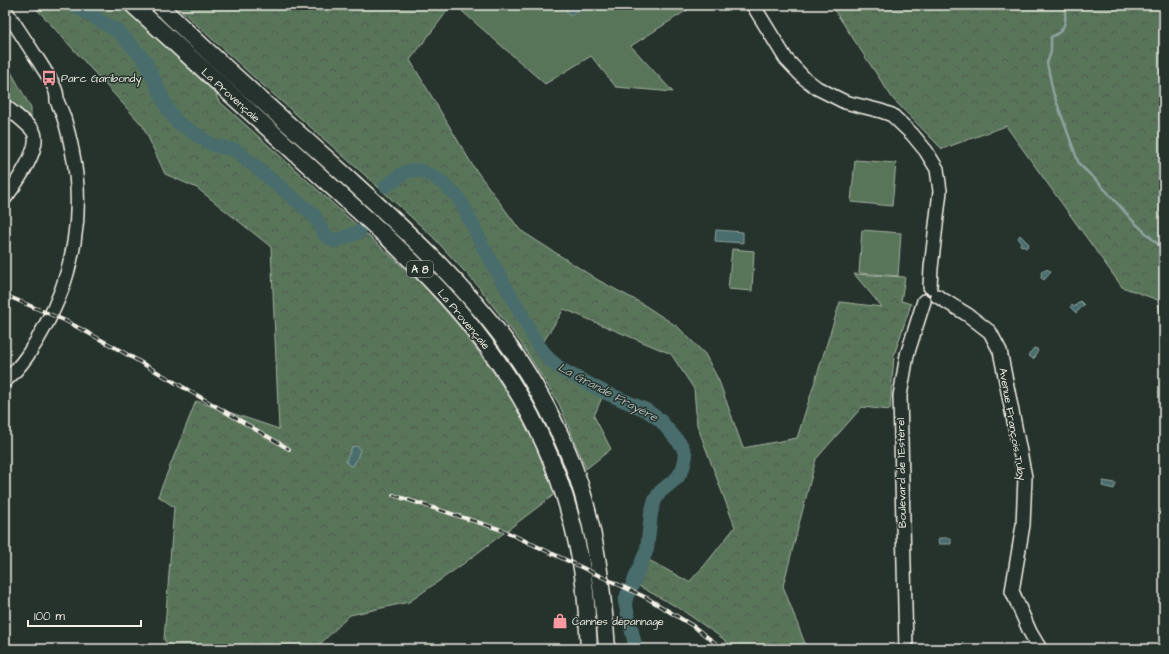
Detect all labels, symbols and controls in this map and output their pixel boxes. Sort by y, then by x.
street label: La Provençale [198,65,263,126]
bus stop icon: Parc Garibondy [40,69,58,87]
place label: Parc Garibondy [61,71,142,87]
road number: A 8 [407,261,433,277]
street label: La Provençale [434,286,493,353]
water label: La Grande Frayère [555,359,661,426]
street label: Avenue François Tuby [994,366,1030,482]
street label: Boulevard de l'Estérel [893,417,910,528]
scale bar [28,602,141,628]
text: 100 m [34,608,65,625]
shop icon: Cannes dépannage [551,612,569,630]
place label: Cannes dépannage [572,614,664,630]

